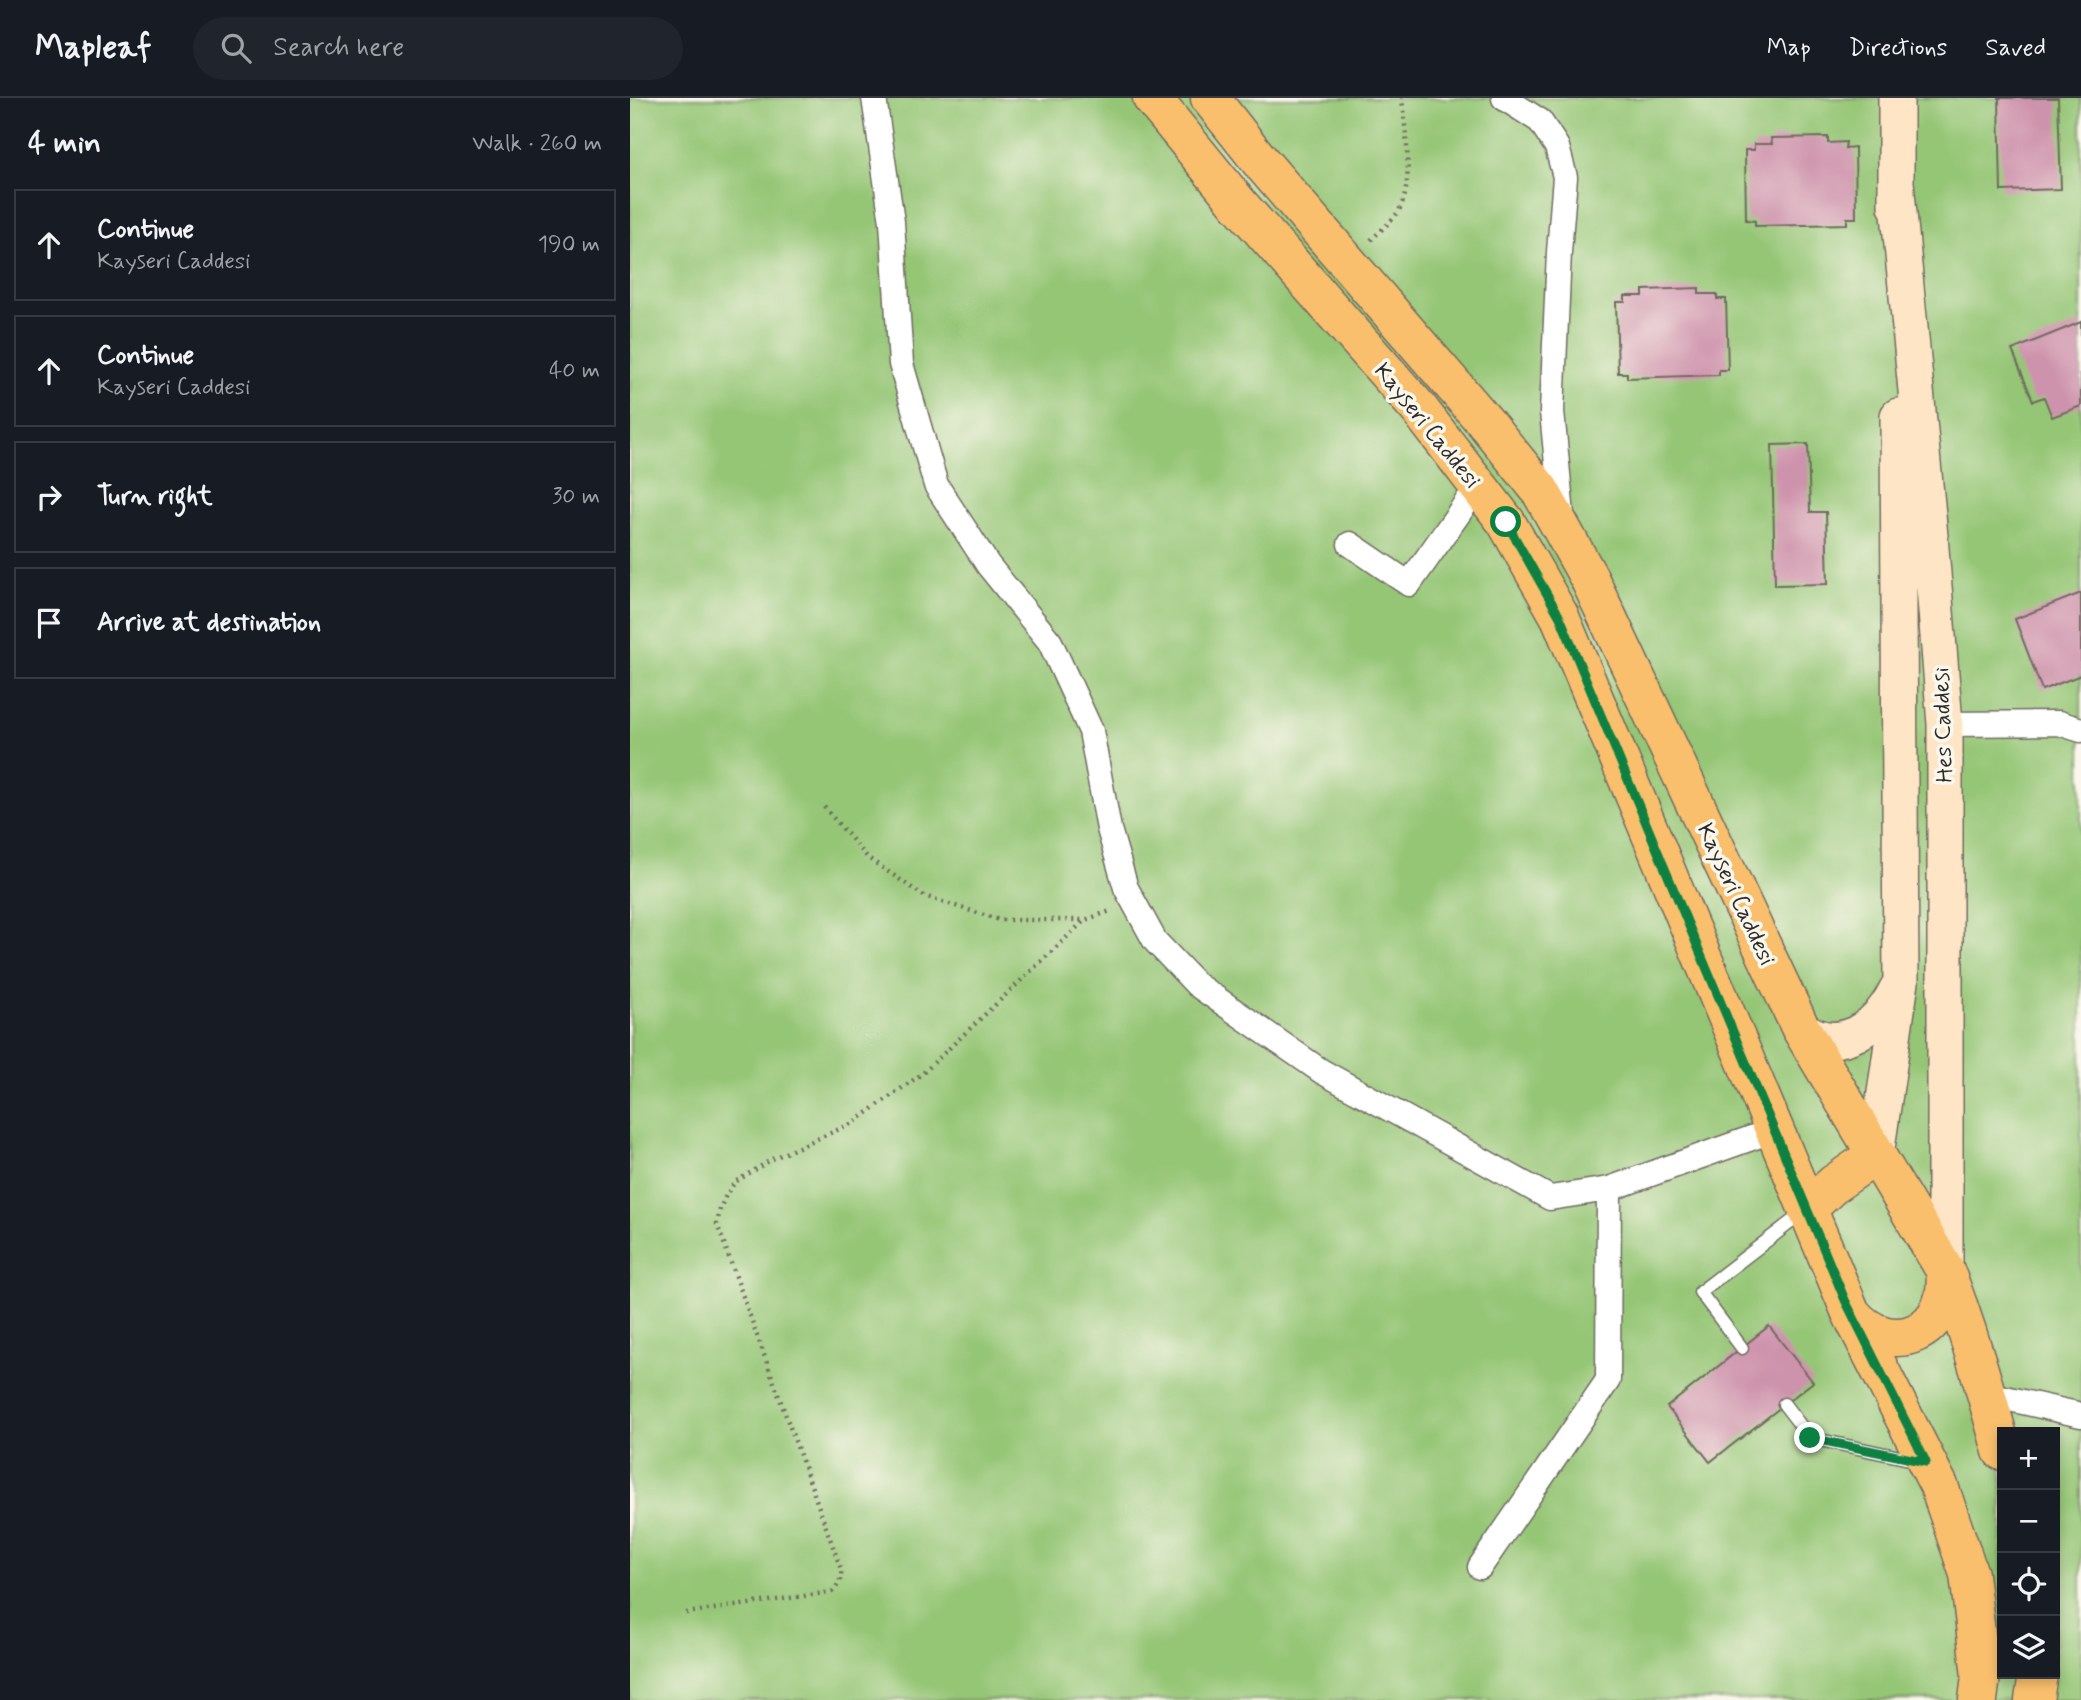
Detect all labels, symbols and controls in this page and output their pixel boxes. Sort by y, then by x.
search box [193,17,683,80]
text: Mapleaf [35,26,151,70]
icon: search [217,29,255,67]
text: Search here [273,31,404,65]
text: Map [1767,33,1811,64]
text: Directions [1849,33,1947,64]
text: Saved [1985,33,2046,64]
text: 4 min [28,124,101,163]
text: Walk · 260 m [472,129,602,159]
text: Continue [97,213,194,247]
icon: ahead [30,226,68,264]
text: 190 m [538,230,600,260]
text: Kayseri Caddesi [97,247,250,277]
text: Continue [97,339,194,373]
icon: ahead [30,352,68,390]
text: 40 m [549,356,600,386]
street label: Kayseri Caddesi [1367,357,1486,495]
text: Kayseri Caddesi [97,373,250,403]
icon: right [30,478,68,516]
text: Turn right [97,480,213,514]
text: 30 m [552,482,600,512]
route start [1490,506,1521,537]
icon: arrive [30,604,68,642]
text: Arrive at destination [97,606,321,640]
street label: Hes Caddesi [1927,667,1961,783]
street label: Kayseri Caddesi [1689,819,1781,971]
route end [1794,1422,1825,1453]
map controls [1997,1427,2060,1679]
button: + [1997,1427,2060,1490]
button: − [1997,1490,2060,1553]
button: locate [1997,1553,2060,1616]
button: layers [1997,1616,2060,1679]

